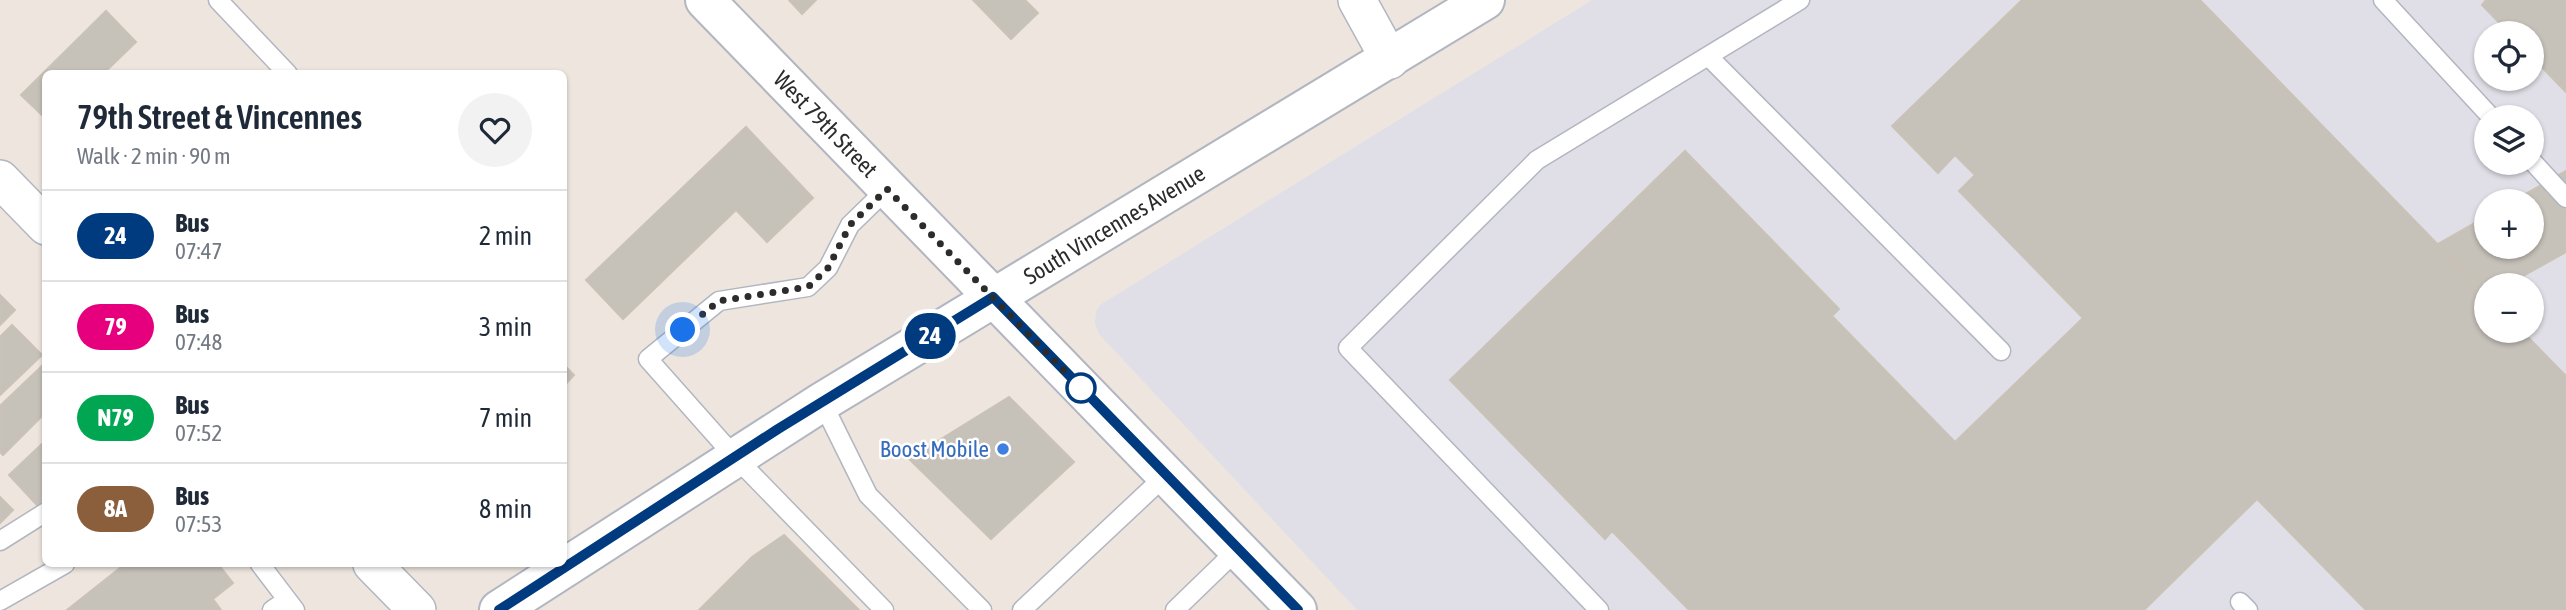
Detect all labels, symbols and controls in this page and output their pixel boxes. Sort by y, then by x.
map controls [2474,21,2544,343]
button: locate [2474,21,2544,91]
street label: West 79th Street [768,66,883,183]
button: heart [458,93,532,167]
text: 79th Street & Vincennes [77,98,362,136]
button: layers [2474,105,2544,175]
text: Walk · 2 min · 90 m [77,143,231,169]
street label: South Vincennes Avenue [1019,160,1210,290]
button: + [2474,189,2544,259]
text: Bus [175,208,209,238]
text: 2 min [479,221,532,251]
text: 24 [104,222,127,249]
text: 07:47 [175,238,222,264]
button: − [2474,273,2544,343]
text: Bus [175,299,209,329]
text: 3 min [479,312,532,342]
your location [665,312,700,347]
text: 79 [104,313,127,340]
line badge: 24 [898,313,962,359]
text: 24 [919,322,941,349]
text: 07:48 [175,329,222,355]
unlabelled marker [1066,373,1096,403]
text: Bus [175,390,209,420]
text: 7 min [479,403,532,433]
text: N79 [97,404,134,431]
text: 07:52 [175,420,222,446]
place label: Boost Mobile [880,436,989,462]
marker: Boost Mobile [995,441,1011,457]
text: Bus [175,481,209,511]
text: 8 min [479,494,532,524]
text: 8A [104,495,127,522]
text: 07:53 [175,511,222,537]

